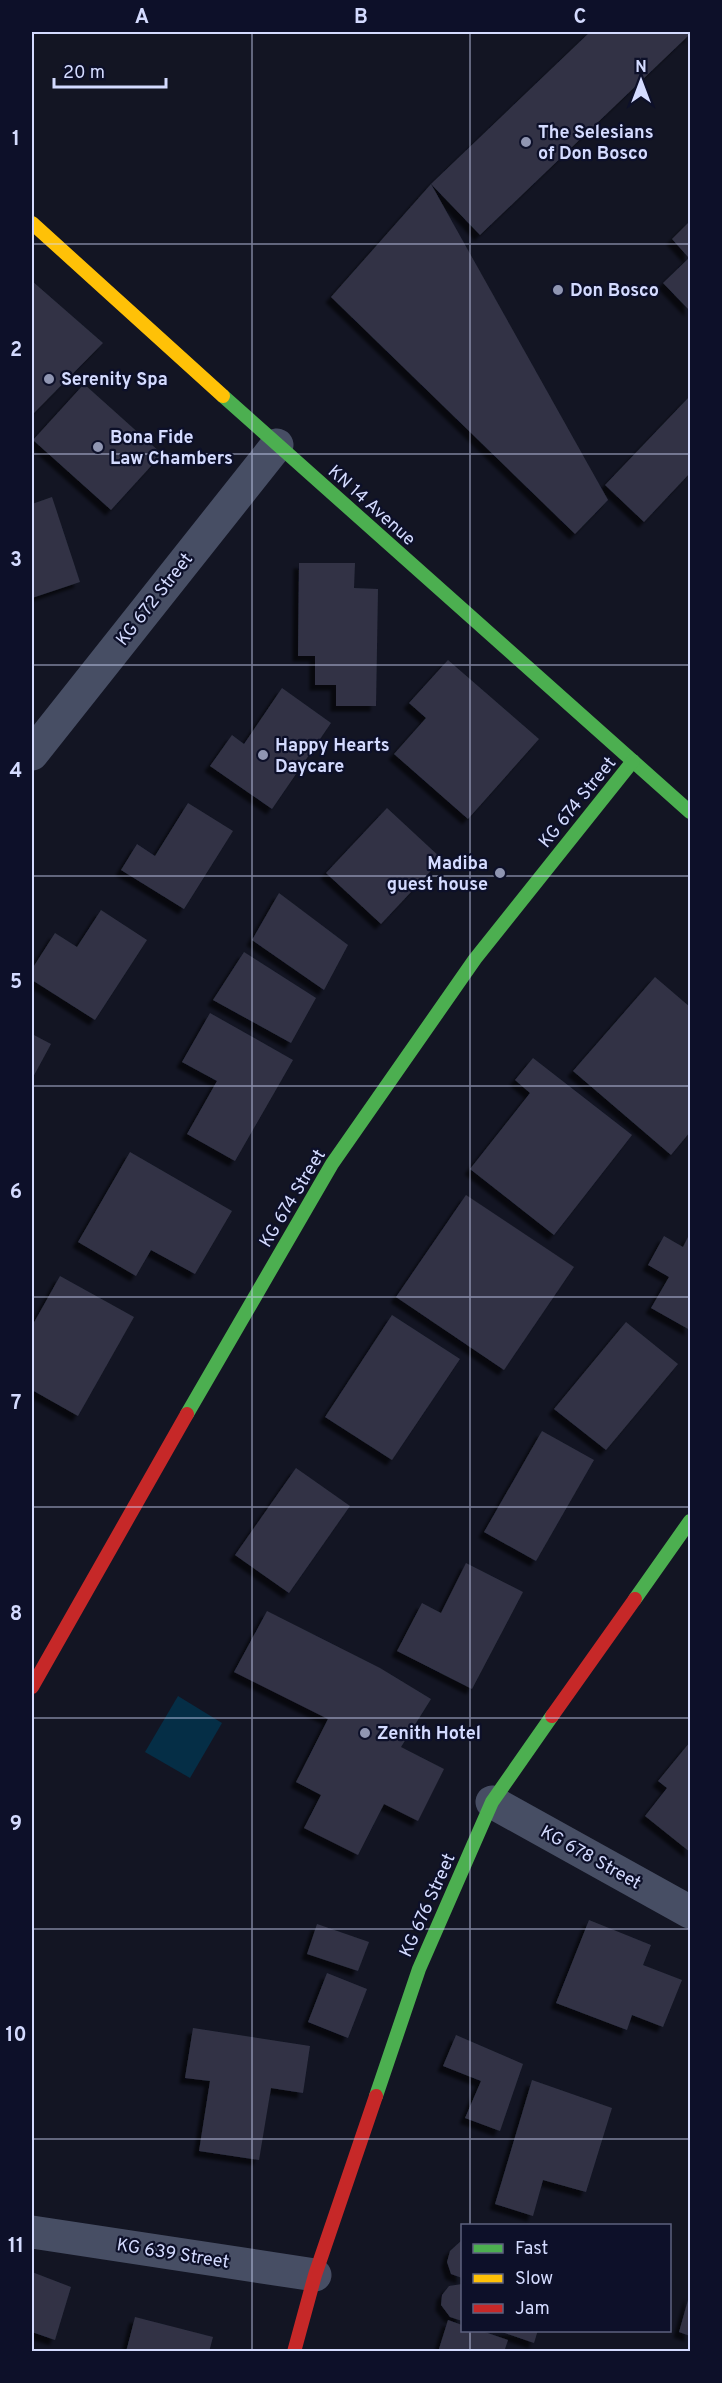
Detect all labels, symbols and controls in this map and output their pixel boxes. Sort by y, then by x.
text: A [135,5,149,31]
text: B [354,5,368,31]
text: C [574,5,586,31]
scale bar [54,51,166,89]
north arrow [611,51,671,111]
text: N [635,58,647,78]
text: 20 m [63,62,105,85]
place label: The Selesians of Don Bosco [538,122,654,166]
text: 1 [12,127,20,153]
marker: The Selesians of Don Bosco [519,135,533,149]
place label: Don Bosco [570,280,659,303]
marker: Don Bosco [551,283,565,297]
text: 2 [10,338,22,364]
place label: Serenity Spa [61,369,168,392]
marker: Serenity Spa [42,372,56,386]
place label: Bona Fide Law Chambers [110,427,233,471]
marker: Bona Fide Law Chambers [91,440,105,454]
street label: KN 14 Avenue [322,461,420,551]
text: 3 [10,548,22,574]
street label: KG 672 Street [112,549,199,651]
place label: Happy Hearts Daycare [275,735,390,779]
marker: Happy Hearts Daycare [256,748,270,762]
street label: KG 674 Street [534,753,622,853]
text: 4 [10,759,22,785]
place label: Madiba guest house [387,853,488,897]
marker: Madiba guest house [493,866,507,880]
text: 5 [10,970,22,996]
street label: KG 674 Street [255,1145,332,1252]
text: 6 [10,1180,22,1206]
text: 7 [11,1391,21,1417]
text: 8 [10,1602,22,1628]
place label: Zenith Hotel [377,1723,481,1746]
marker: Zenith Hotel [358,1726,372,1740]
text: 9 [10,1812,22,1838]
street label: KG 678 Street [536,1821,645,1895]
street label: KG 676 Street [395,1850,461,1961]
text: 10 [5,2023,27,2049]
legend [461,2224,671,2332]
text: 11 [8,2234,24,2260]
street label: KG 639 Street [115,2234,231,2275]
text: Fast [515,2238,548,2261]
text: Slow [515,2268,553,2291]
text: Jam [515,2298,550,2321]

